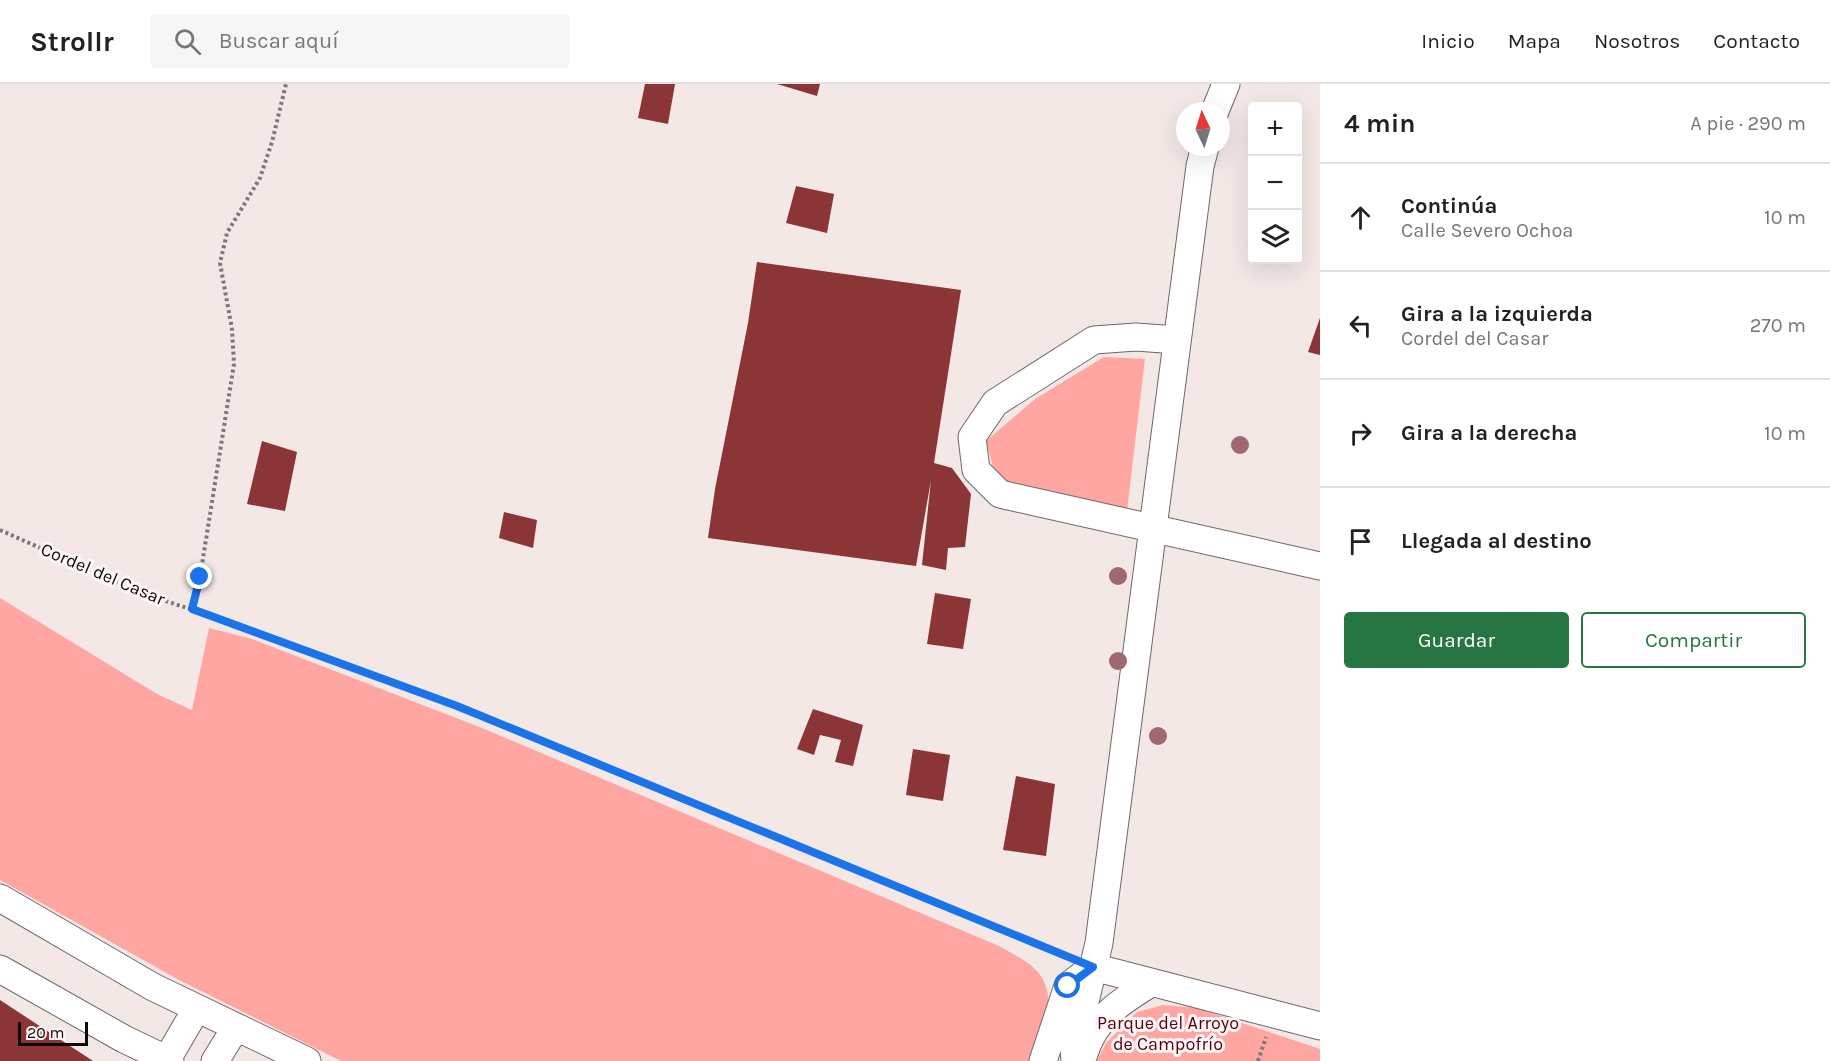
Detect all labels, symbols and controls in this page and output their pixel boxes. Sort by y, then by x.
search box [150,14,570,68]
text: Strollr [30,25,114,58]
icon: search [171,25,204,58]
text: Buscar aquí [219,28,339,54]
text: Inicio [1421,29,1475,53]
text: Mapa [1508,29,1561,53]
text: Nosotros [1594,29,1680,53]
text: Contacto [1713,29,1800,53]
north arrow [1176,102,1230,156]
map controls [1248,102,1302,264]
button: + [1248,102,1302,156]
text: 4 min [1344,108,1415,139]
text: A pie · 290 m [1690,112,1806,135]
button: − [1248,156,1302,210]
text: Continúa [1401,193,1497,219]
icon: ahead [1344,201,1377,234]
text: 10 m [1764,206,1806,229]
button: layers [1248,210,1302,264]
text: Calle Severo Ochoa [1401,219,1573,242]
text: Gira a la izquierda [1401,301,1593,327]
icon: left [1344,309,1377,342]
text: 270 m [1750,314,1806,337]
text: Cordel del Casar [1401,327,1548,350]
icon: right [1344,417,1377,450]
text: Gira a la derecha [1401,420,1577,446]
text: 10 m [1764,422,1806,445]
icon: arrive [1344,525,1377,558]
text: Llegada al destino [1401,528,1592,554]
street label: Cordel del Casar [38,538,169,610]
route end [186,563,212,589]
button: Guardar [1344,612,1569,668]
button: Compartir [1581,612,1806,668]
route start [1054,972,1080,998]
park label: Parque del Arroyo de Campofrío [1097,1012,1239,1055]
scale bar [18,1019,88,1046]
text: 20 m [27,1023,65,1042]

